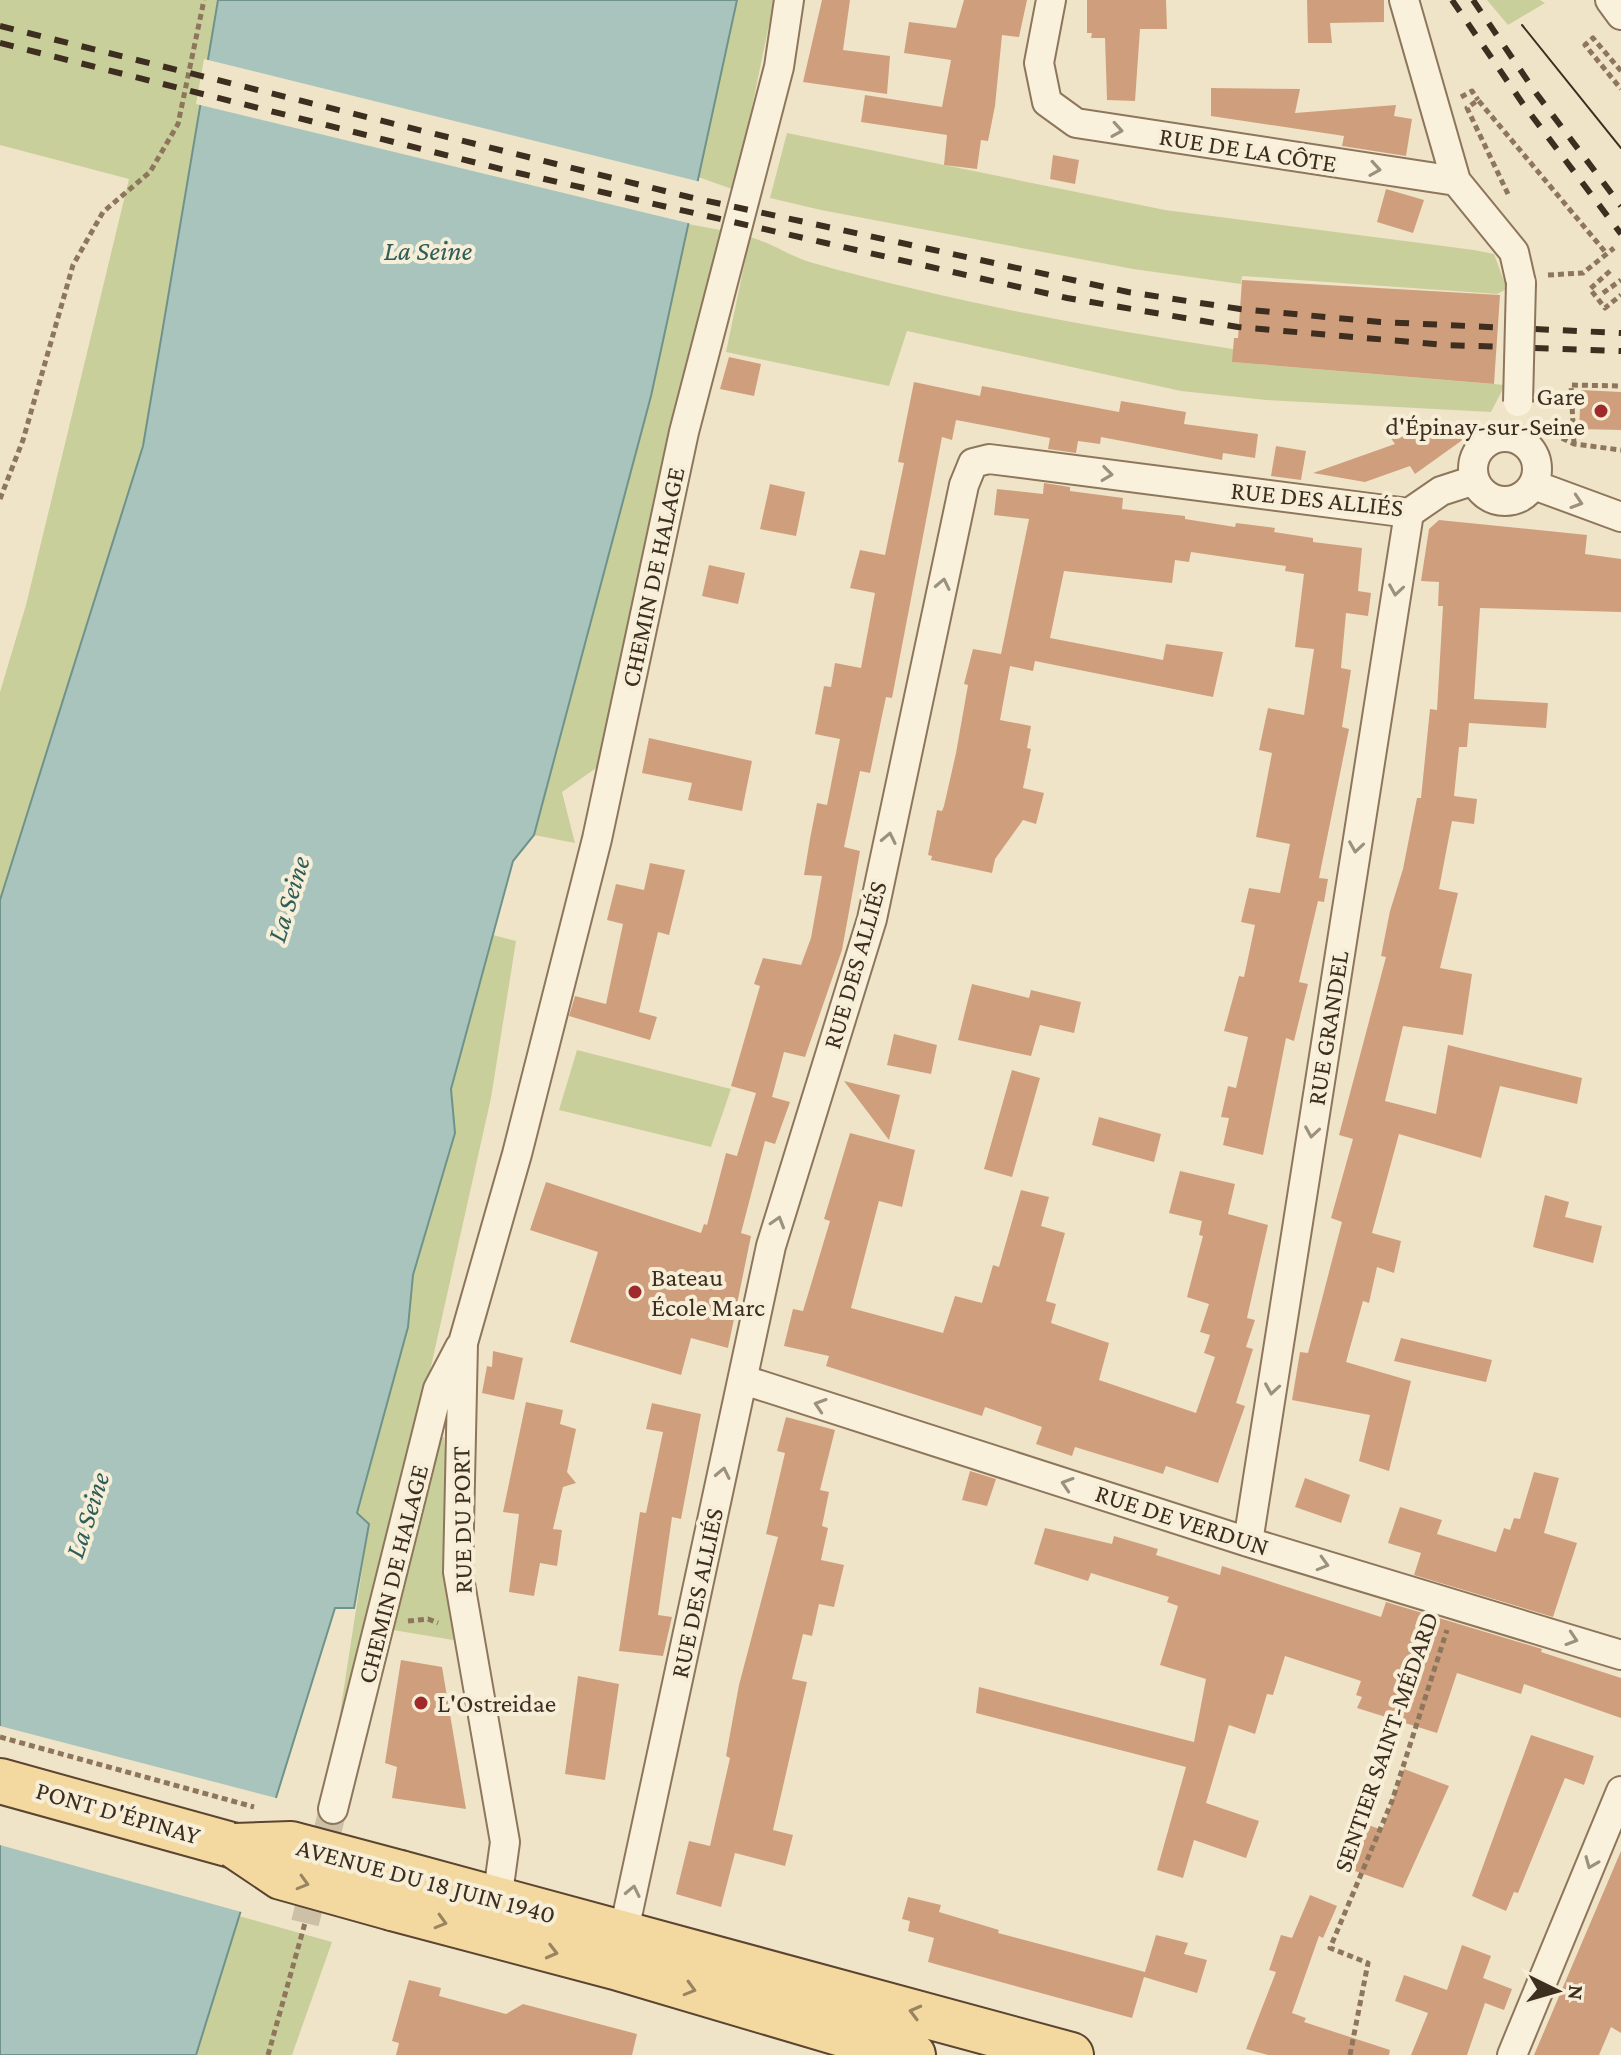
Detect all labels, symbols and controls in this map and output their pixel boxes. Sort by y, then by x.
one-way arrow [1111,121,1124,138]
street label: RUE DE LA CÔTE [1157,122,1339,178]
one-way arrow [1368,160,1381,177]
water label: La Seine [384,235,473,266]
place label: Gare d'Épinay-sur-Seine [1385,382,1585,441]
marker: Gare d'Épinay-sur-Seine [1592,402,1610,420]
street label: CHEMIN DE HALAGE [615,464,691,690]
one-way arrow [1100,465,1114,482]
street label: RUE DES ALLIÉS [1229,476,1405,522]
one-way arrow [1569,493,1583,509]
one-way arrow [934,578,951,591]
one-way arrow [1389,584,1406,597]
one-way arrow [880,832,897,845]
one-way arrow [1348,840,1365,854]
water label: La Seine [260,852,316,946]
street label: RUE DES ALLIÉS [817,878,893,1052]
street label: RUE GRANDEL [1301,949,1355,1107]
one-way arrow [1304,1125,1321,1139]
one-way arrow [769,1216,785,1230]
place label: Bateau École Marc [651,1263,765,1322]
marker: Bateau École Marc [626,1283,644,1301]
one-way arrow [1264,1382,1281,1396]
one-way arrow [813,1398,827,1414]
street label: RUE DU PORT [446,1446,478,1594]
street label: CHEMIN DE HALAGE [352,1462,434,1686]
one-way arrow [714,1467,731,1480]
water label: La Seine [59,1468,116,1562]
one-way arrow [1061,1477,1075,1493]
street label: RUE DE VERDUN [1092,1478,1272,1562]
street label: RUE DES ALLIÉS [665,1505,729,1681]
one-way arrow [1316,1555,1330,1571]
street label: SENTIER SAINT-MÉDARD [1328,1608,1444,1876]
one-way arrow [1565,1630,1578,1646]
place label: L'Ostreidae [437,1689,556,1718]
marker: L'Ostreidae [412,1694,430,1712]
street label: PONT D'ÉPINAY [33,1776,204,1850]
street label: AVENUE DU 18 JUIN 1940 [293,1832,559,1930]
one-way arrow [1585,1855,1601,1869]
one-way arrow [296,1874,309,1890]
one-way arrow [624,1885,641,1899]
one-way arrow [433,1912,447,1929]
one-way arrow [545,1942,559,1959]
north arrow [1517,1951,1597,2031]
one-way arrow [682,1980,696,1996]
text: N [1563,1984,1590,2001]
one-way arrow [908,2005,922,2022]

